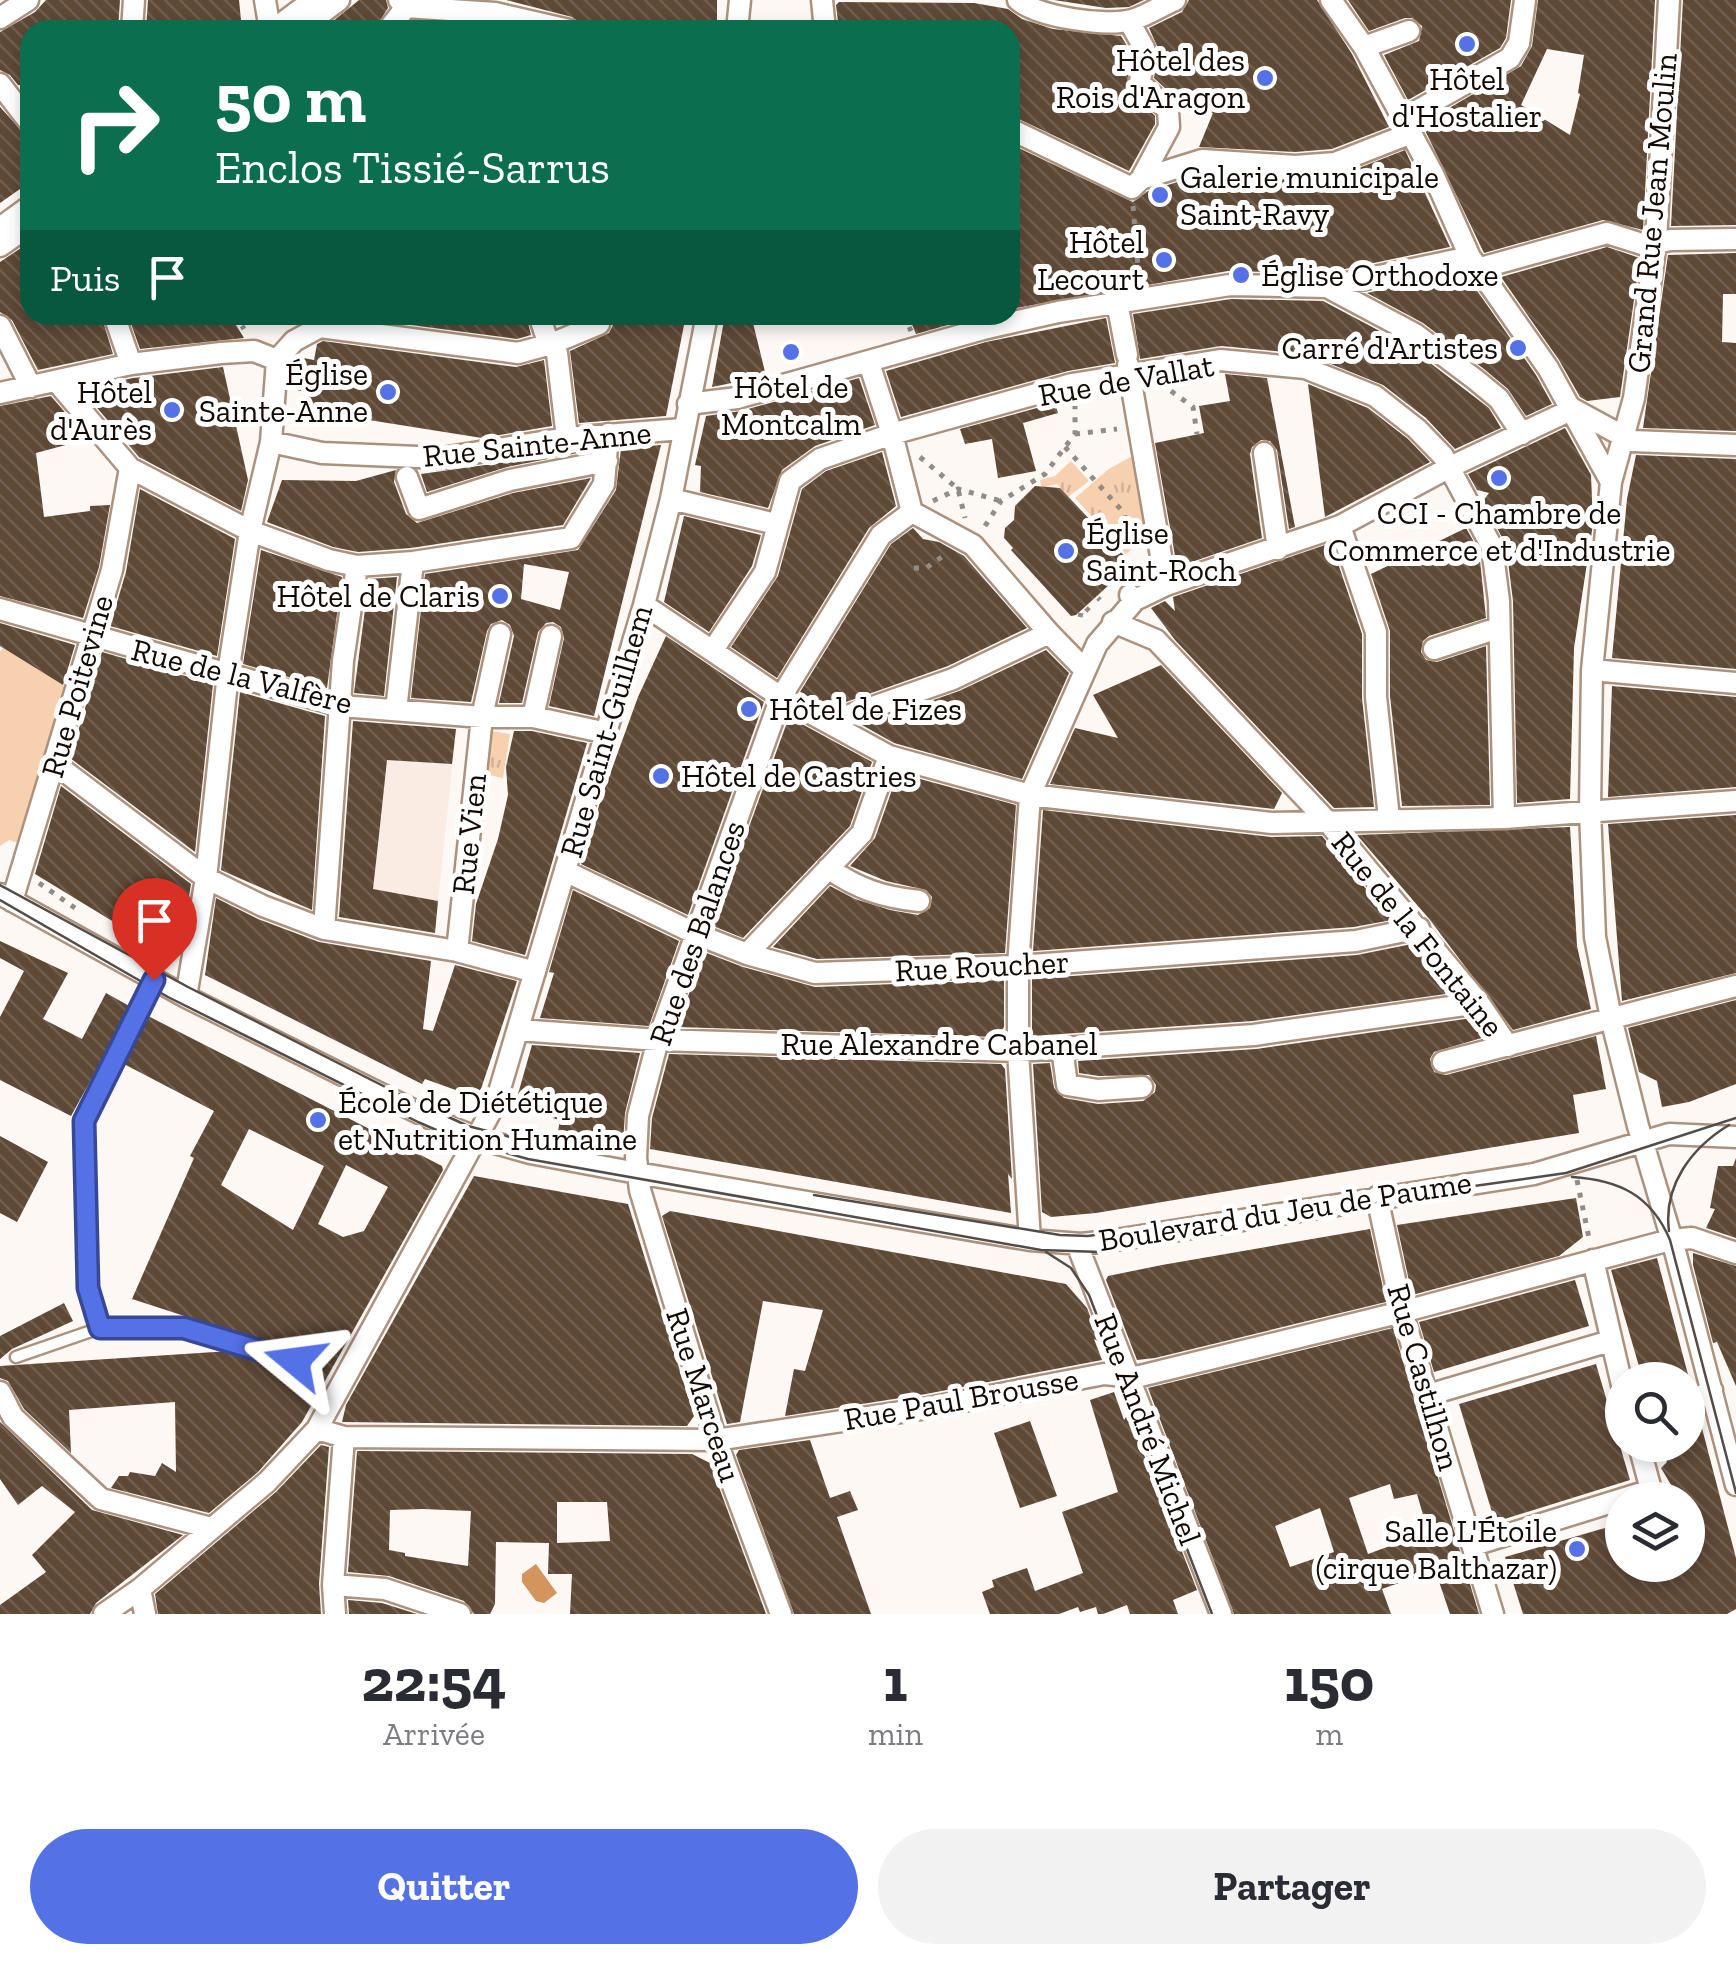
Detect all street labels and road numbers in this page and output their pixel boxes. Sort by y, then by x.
street label: Grand Rue Jean Moulin [1619,51,1685,375]
street label: Rue de Vallat [1035,346,1217,414]
street label: Rue Sainte-Anne [421,413,653,475]
street label: Rue Poitevine [33,590,121,782]
street label: Rue Saint-Guilhem [552,600,660,862]
street label: Rue de la Valfère [128,630,356,722]
street label: Rue Vien [444,771,494,896]
street label: Rue des Balances [641,816,753,1050]
street label: Rue de la Fontaine [1324,824,1512,1044]
street label: Rue Roucher [894,942,1070,990]
street label: Rue Alexandre Cabanel [780,1025,1098,1063]
street label: Boulevard du Jeu de Paume [1096,1163,1474,1259]
street label: Rue Castilhon [1379,1279,1469,1475]
street label: Rue Marceau [658,1304,750,1487]
street label: Rue André Michel [1086,1308,1210,1550]
street label: Rue Paul Brousse [841,1360,1081,1438]

